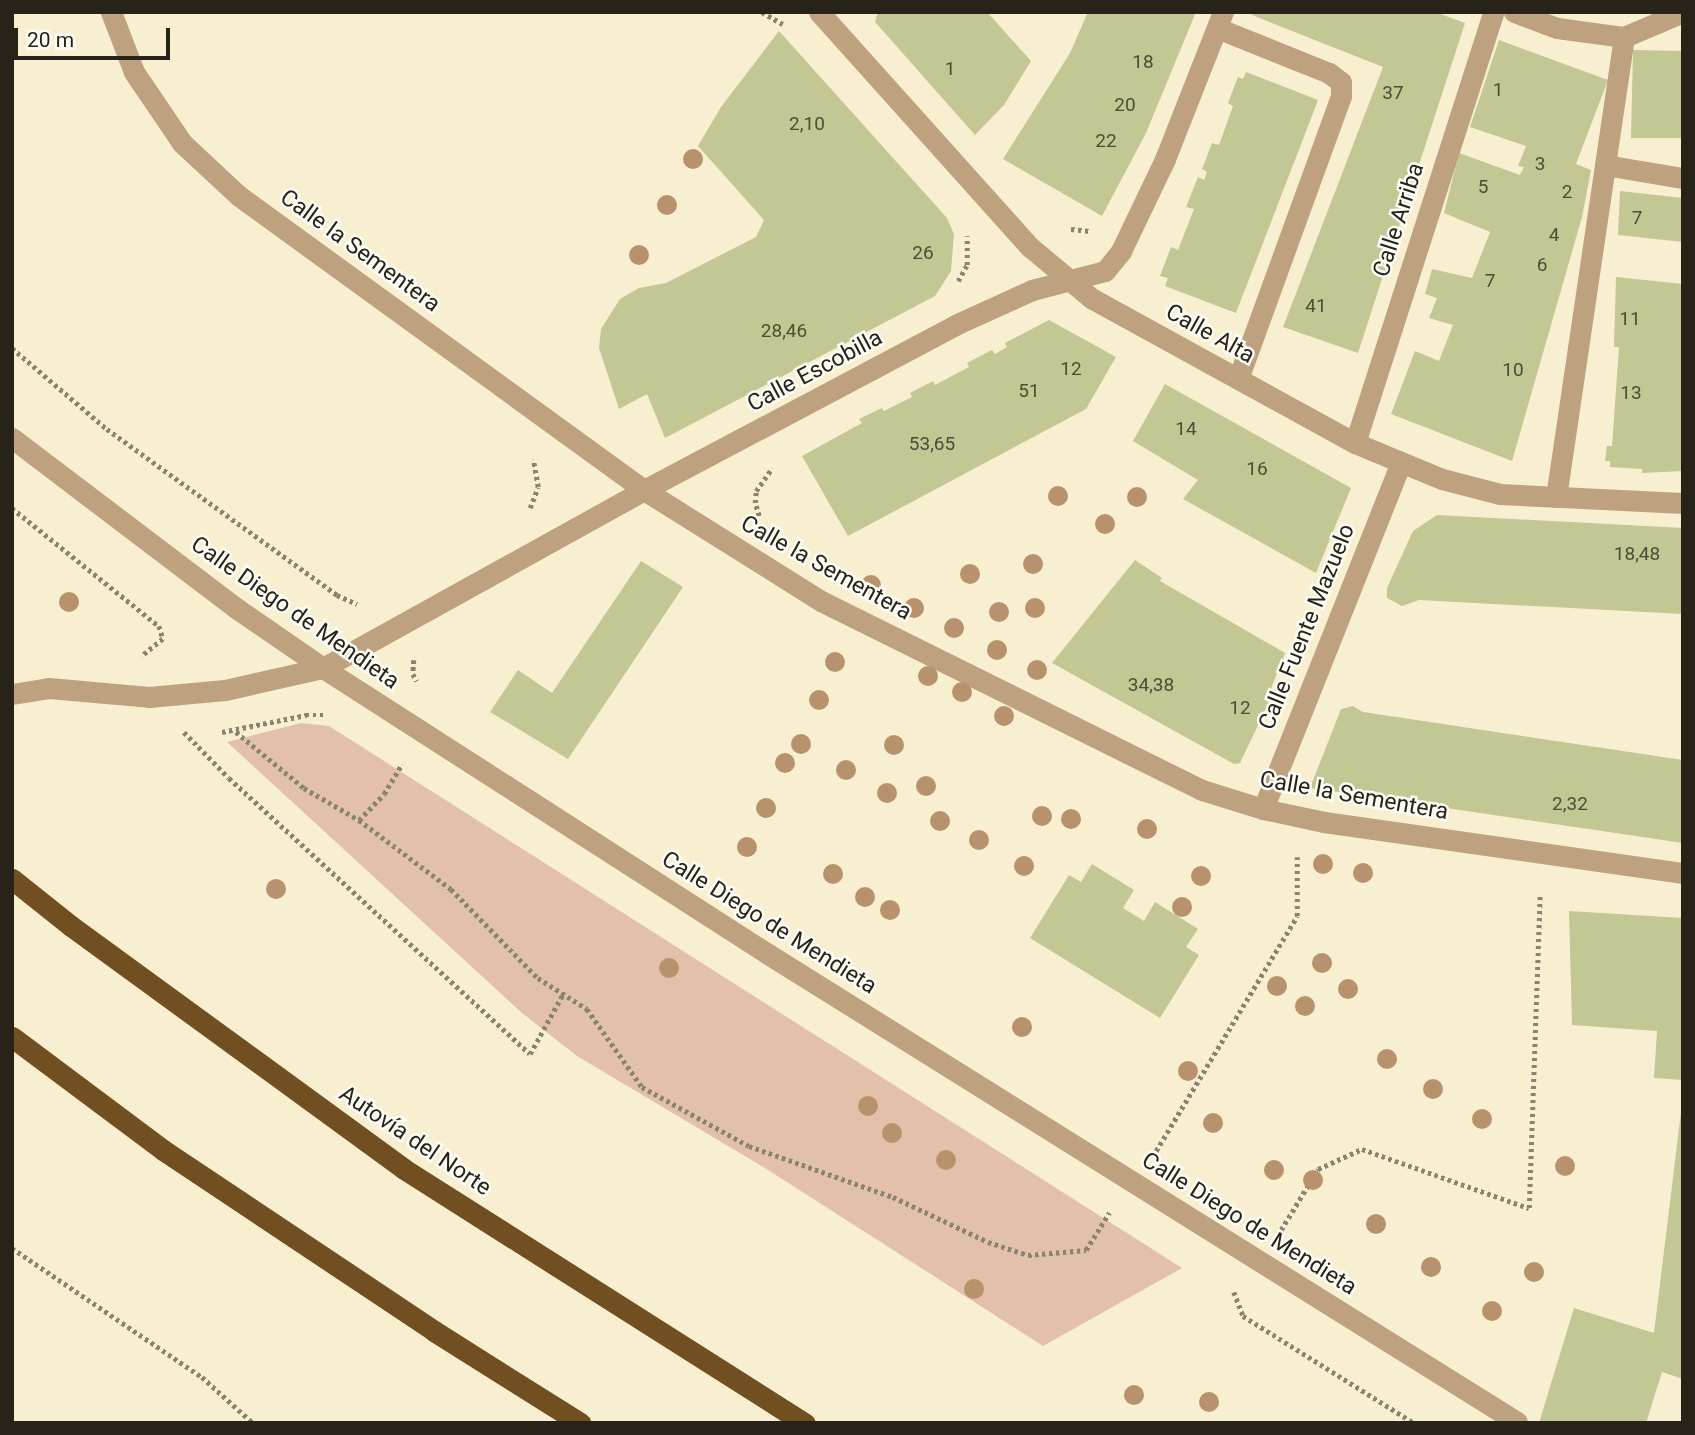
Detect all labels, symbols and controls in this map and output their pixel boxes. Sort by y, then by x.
scale bar [18,14,173,58]
text: 20 m [27,28,74,52]
house number: 18 [1132,51,1154,73]
house number: 1 [945,58,955,80]
house number: 1 [1493,79,1503,101]
house number: 37 [1382,82,1404,104]
house number: 20 [1114,94,1136,116]
house number: 2,10 [789,113,825,135]
house number: 22 [1095,130,1117,152]
house number: 3 [1535,153,1545,175]
street label: Calle Arriba [1368,160,1430,280]
house number: 5 [1478,176,1488,198]
house number: 2 [1562,181,1572,203]
street label: Calle la Sementera [275,184,445,318]
house number: 7 [1632,207,1642,229]
house number: 4 [1549,224,1559,246]
house number: 26 [912,242,934,264]
house number: 6 [1537,254,1547,276]
house number: 7 [1485,270,1495,292]
house number: 41 [1305,295,1327,317]
street label: Calle Alta [1161,298,1259,370]
house number: 11 [1619,308,1641,330]
house number: 28,46 [761,320,807,342]
street label: Calle Escobilla [743,324,887,418]
house number: 12 [1060,358,1082,380]
house number: 10 [1502,359,1524,381]
house number: 51 [1018,380,1040,402]
house number: 13 [1620,382,1642,404]
house number: 14 [1175,418,1197,440]
house number: 53,65 [909,433,955,455]
house number: 16 [1246,458,1268,480]
street label: Calle la Sementera [736,510,916,626]
street label: Calle Fuente Mazuelo [1253,520,1361,734]
street label: Calle Diego de Mendieta [186,531,404,695]
house number: 18,48 [1614,543,1660,565]
house number: 34,38 [1128,674,1174,696]
house number: 12 [1229,697,1251,719]
street label: Calle la Sementera [1258,766,1450,826]
house number: 2,32 [1552,793,1588,815]
street label: Calle Diego de Mendieta [657,846,881,1000]
street label: Autovía del Norte [334,1080,496,1202]
street label: Calle Diego de Mendieta [1137,1147,1361,1301]

